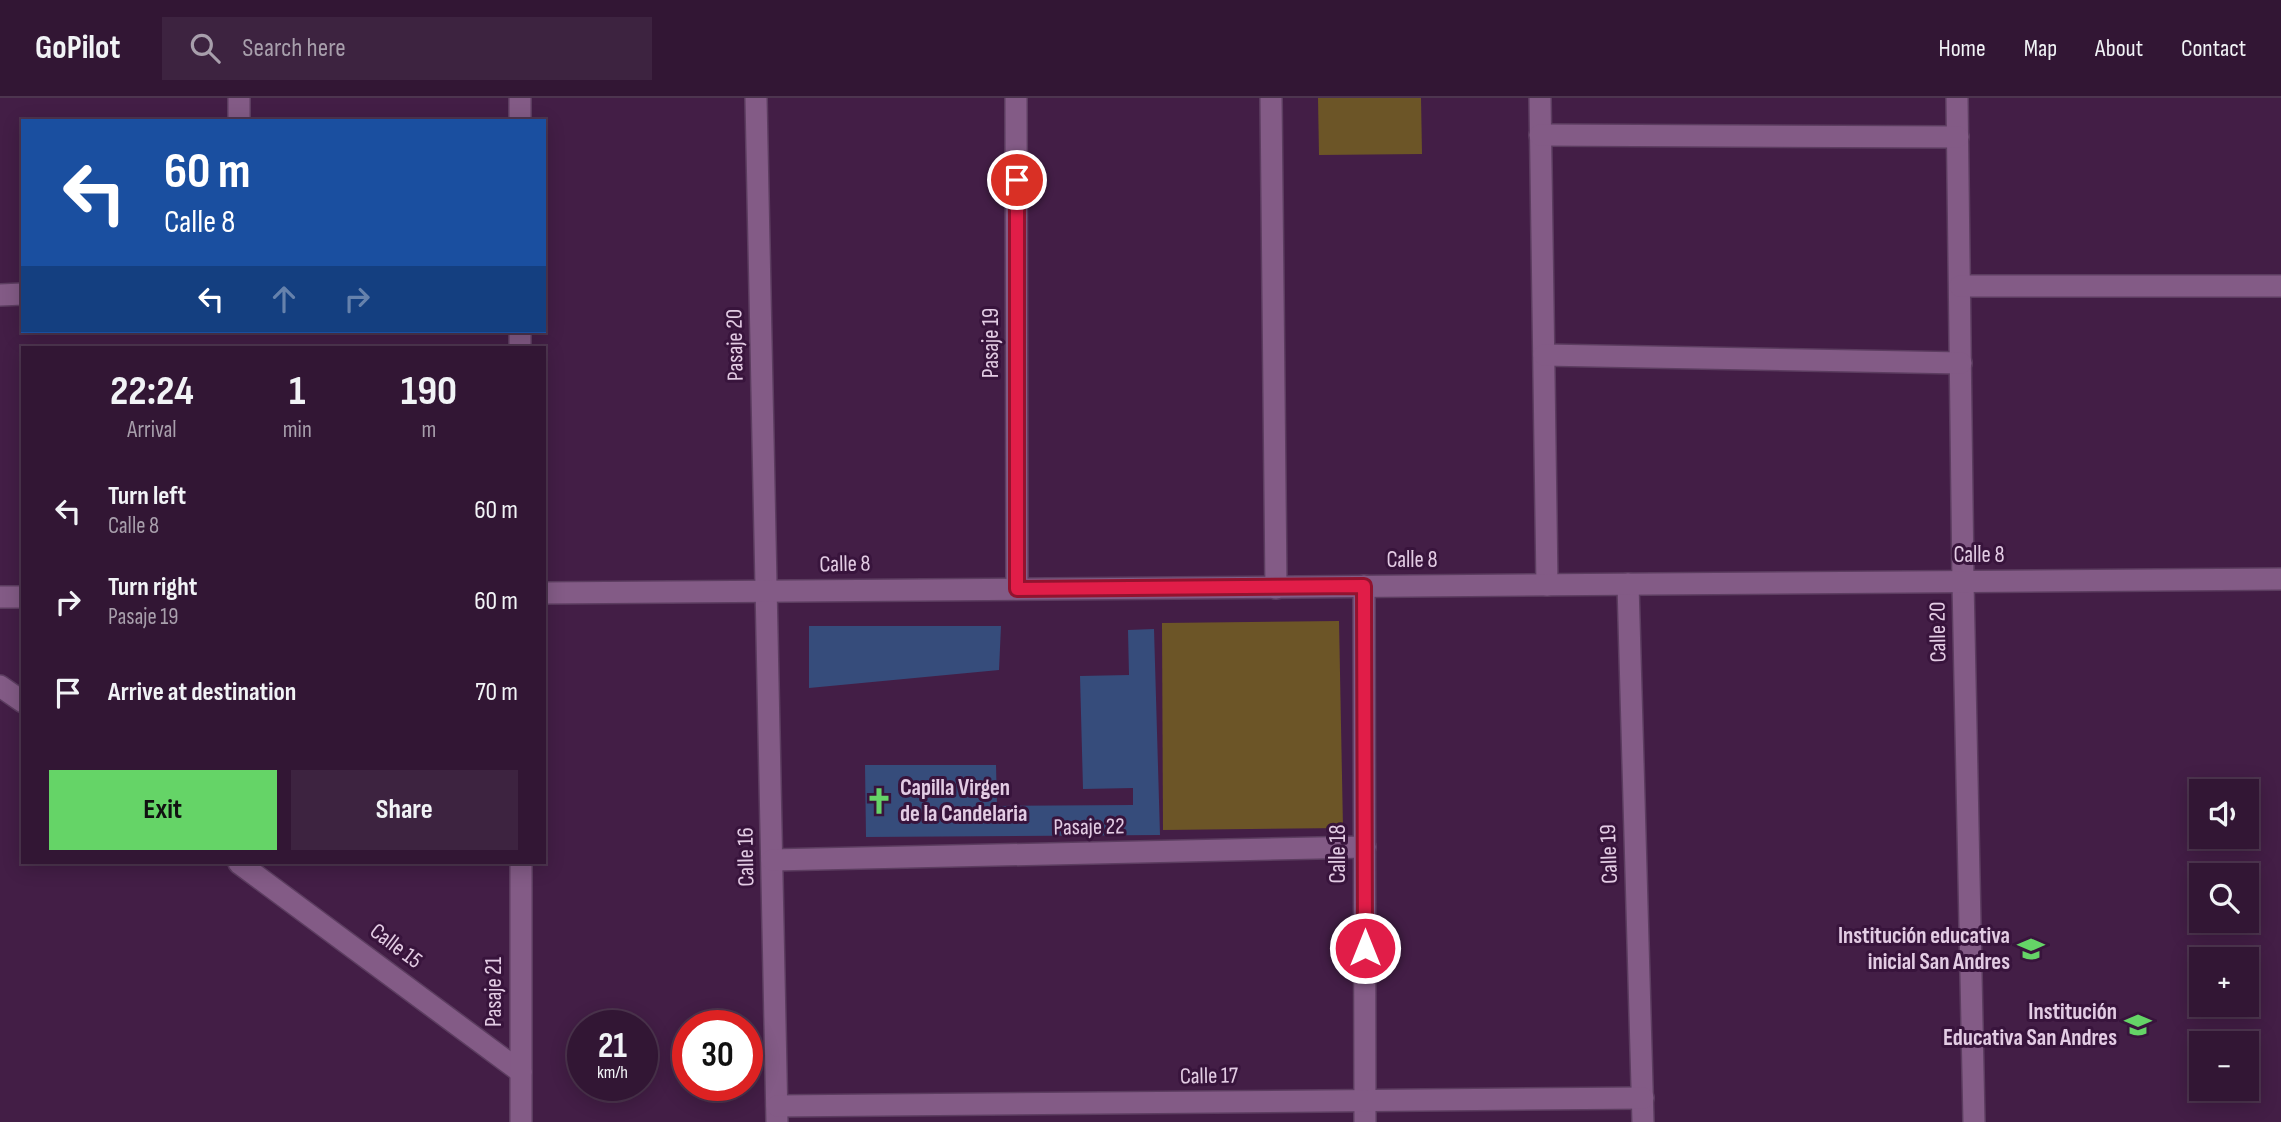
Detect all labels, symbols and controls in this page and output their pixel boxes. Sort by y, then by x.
search box [162,17,652,80]
text: GoPilot [35,28,120,68]
icon: search [186,29,224,67]
text: Search here [242,33,346,64]
text: Home [1938,34,1986,63]
text: Map [2024,34,2057,63]
text: About [2095,34,2143,63]
text: Contact [2181,34,2246,63]
text: 60 m [164,143,251,202]
icon: left [49,147,140,238]
pin [987,150,1047,210]
icon: arrive [998,161,1036,199]
text: Calle 8 [164,203,235,242]
icon: left [192,280,230,318]
icon: ahead [265,280,303,318]
icon: right [338,280,376,318]
street label: Pasaje 19 [977,308,1005,378]
street label: Pasaje 20 [720,309,750,381]
text: 22:24 [110,366,194,417]
text: 1 [289,366,306,417]
text: 190 [401,366,457,417]
text: Arrival [127,416,177,444]
text: min [283,416,312,444]
text: m [421,416,436,444]
text: Turn left [108,481,186,512]
icon: left [49,492,87,530]
text: 60 m [474,495,518,526]
text: Calle 8 [108,512,159,540]
street label: Calle 8 [1953,541,2005,569]
street label: Calle 8 [1386,546,1438,574]
street label: Calle 8 [819,550,871,578]
text: Turn right [108,572,197,603]
icon: right [49,583,87,621]
text: 60 m [474,586,518,617]
street label: Calle 20 [1923,601,1953,663]
text: Pasaje 19 [108,603,179,631]
icon: arrive [49,674,87,712]
text: Arrive at destination [108,677,296,708]
text: 70 m [475,677,518,708]
button: Exit [49,770,277,850]
button: Share [291,770,518,850]
place label: Capilla Virgen de la Candelaria [900,774,1027,828]
map controls [2189,779,2259,1101]
button: sound [2189,779,2259,849]
church icon: Capilla Virgen de la Candelaria [864,786,894,816]
street label: Pasaje 22 [1053,812,1125,842]
street label: Calle 18 [1324,824,1352,884]
street label: Calle 19 [1594,824,1624,884]
street label: Calle 16 [731,827,761,887]
button: search [2189,863,2259,933]
position arrow [1328,911,1402,985]
street label: Calle 15 [364,917,428,975]
place label: Institución educativa inicial San Andres [1838,922,2010,976]
school or university icon: Institución educativa inicial San Andres [2016,934,2046,964]
button: + [2189,947,2259,1017]
street label: Pasaje 21 [480,957,508,1027]
place label: Institución Educativa San Andres [1943,998,2117,1052]
speed limit sign: 30 [672,1010,763,1101]
school or university icon: Institución Educativa San Andres [2123,1010,2153,1040]
text: 21 [598,1025,627,1068]
button: − [2189,1031,2259,1101]
street label: Calle 17 [1180,1061,1238,1091]
text: km/h [597,1062,628,1083]

